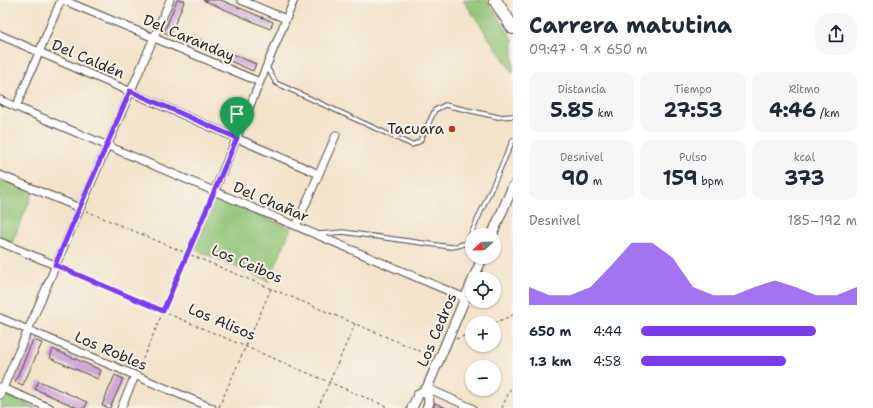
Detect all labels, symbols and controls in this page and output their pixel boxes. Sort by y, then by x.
street label: Del Caranday [140,10,238,66]
text: Carrera matutina [529,11,732,40]
button: share [815,13,857,55]
street label: Del Caldén [49,35,127,83]
text: 09:47 · 9 × 650 m [529,41,647,58]
text: Distancia [557,82,606,97]
text: Tiempo [674,82,712,97]
text: Ritmo [789,82,820,97]
pin [220,97,254,138]
text: 5.85 [550,97,594,123]
text: 27:53 [663,97,723,123]
text: 4:46 [769,97,816,123]
icon: arrive [226,103,248,125]
text: km [594,106,613,121]
text: /km [816,106,840,121]
place label: Tacuara [387,119,445,139]
marker: Tacuara [447,124,457,134]
text: Desnivel [560,150,603,165]
text: Pulso [679,150,707,165]
text: kcal [794,150,815,165]
text: 90 [561,165,589,191]
text: 159 [663,165,698,191]
text: 373 [784,165,825,191]
text: m [589,174,602,189]
text: bpm [698,174,723,189]
street label: Del Chañar [230,177,312,227]
text: Desnivel [529,212,580,229]
text: 185–192 m [788,212,857,229]
north arrow [465,228,501,264]
map controls [465,228,501,396]
street label: Los Ceibos [208,240,286,288]
button: locate [465,272,501,308]
street label: Los Cedros [412,290,462,370]
street label: Los Alisos [185,299,259,345]
button: + [465,316,501,352]
text: 650 m [529,323,571,340]
text: 4:44 [593,323,622,340]
street label: Los Robles [72,327,150,375]
text: 1.3 km [529,353,572,370]
text: 4:58 [593,353,622,370]
button: − [465,360,501,396]

